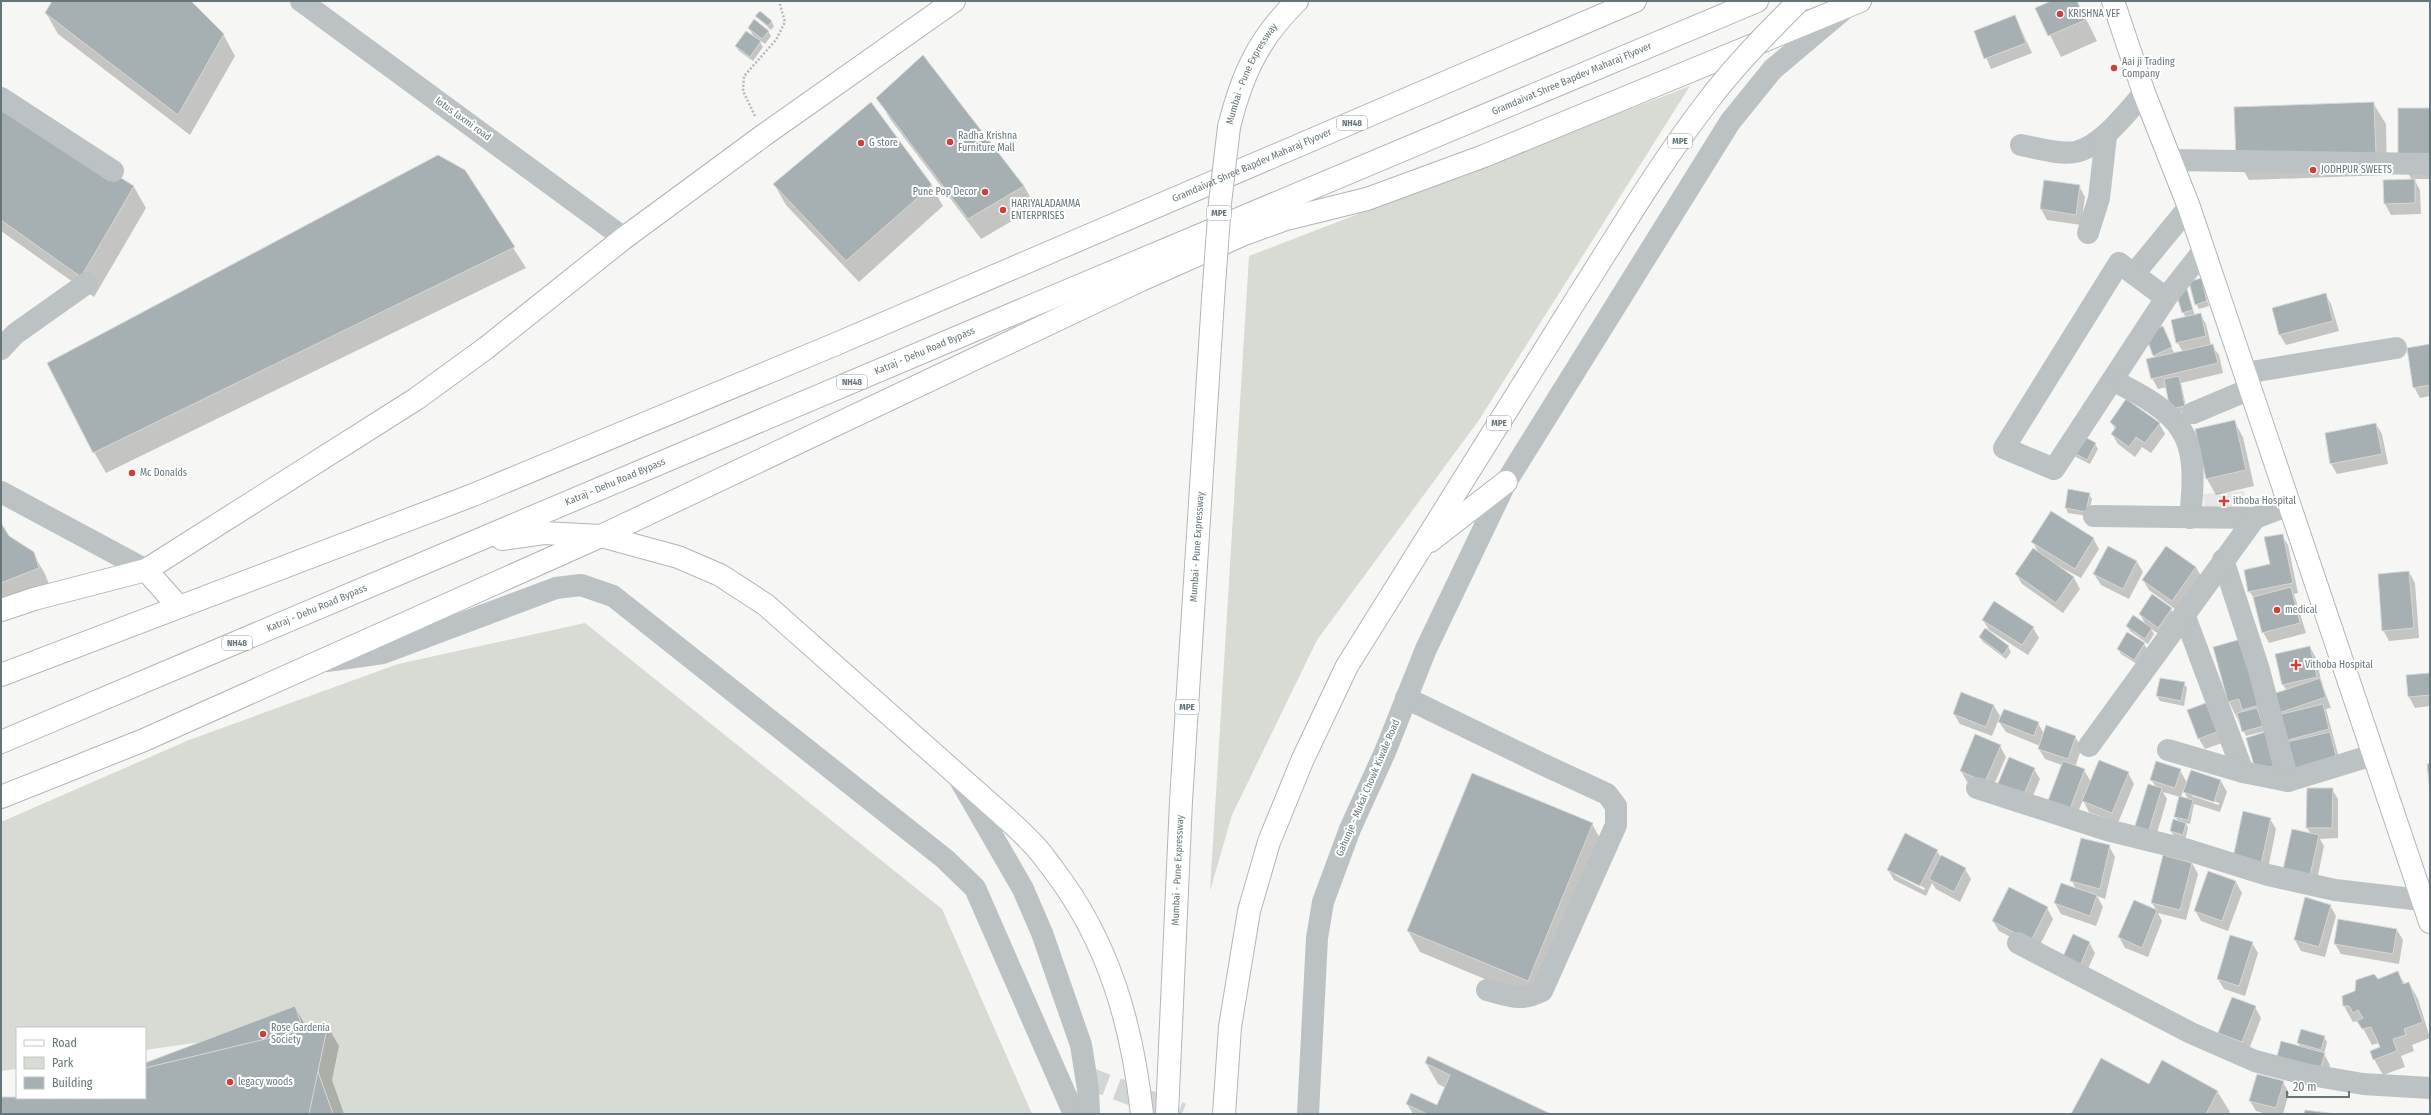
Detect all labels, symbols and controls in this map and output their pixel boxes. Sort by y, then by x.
place label: KRISHNA VEF [2068,8,2121,20]
marker: KRISHNA VEF [2055,9,2065,19]
street label: Mumbai - Pune Expressway [1224,21,1280,126]
street label: Gramdaivat Shree Bapdev Maharaj Flyover [1490,40,1654,118]
place label: Aai ji Trading Company [2122,56,2175,80]
marker: Aai ji Trading Company [2109,63,2119,73]
street label: lotus laxmi road [433,95,493,143]
road number: NH48 [1337,116,1367,130]
street label: Gramdaivat Shree Bapdev Maharaj Flyover [1170,126,1334,205]
place label: Radha Krishna Furniture Mall [958,130,1017,154]
road number: MPE [1668,134,1692,148]
place label: G store [869,137,898,149]
marker: Radha Krishna Furniture Mall [945,137,955,147]
marker: G store [856,138,866,148]
place label: JODHPUR SWEETS [2321,164,2392,176]
marker: JODHPUR SWEETS [2308,165,2318,175]
place label: Pune Pop Decor [913,186,978,198]
marker: Pune Pop Decor [980,187,990,197]
place label: HARIYALADAMMA ENTERPRISES [1011,198,1081,222]
marker: HARIYALADAMMA ENTERPRISES [998,205,1008,215]
road number: MPE [1207,206,1231,220]
street label: Katraj - Dehu Road Bypass [873,325,977,378]
road number: NH48 [837,375,867,389]
road number: MPE [1487,416,1511,430]
street label: Katraj - Dehu Road Bypass [563,456,667,509]
place label: Mc Donalds [140,467,187,479]
marker: Mc Donalds [127,468,137,478]
street label: Mumbai - Pune Expressway [1188,491,1207,602]
marker: ithoba Hospital [2218,495,2230,507]
place label: ithoba Hospital [2233,495,2296,507]
street label: Katraj - Dehu Road Bypass [265,582,369,635]
place label: medical [2285,604,2317,616]
marker: medical [2272,605,2282,615]
road number: NH48 [222,636,252,650]
marker: Vithoba Hospital [2290,659,2302,671]
place label: Vithoba Hospital [2305,659,2373,671]
road number: MPE [1175,700,1199,714]
street label: Gahunje - Mukai Chowk Kiwale Road [1334,718,1402,858]
street label: Mumbai - Pune Expressway [1169,814,1186,926]
place label: Rose Gardenia Society [271,1022,330,1046]
legend [16,1027,146,1099]
marker: Rose Gardenia Society [258,1029,268,1039]
text: Road [52,1036,77,1050]
text: Park [52,1056,74,1070]
scale bar [2287,1073,2349,1099]
text: Building [52,1076,93,1090]
place label: legacy woods [238,1076,293,1088]
marker: legacy woods [225,1077,235,1087]
text: 20 m [2293,1080,2317,1094]

